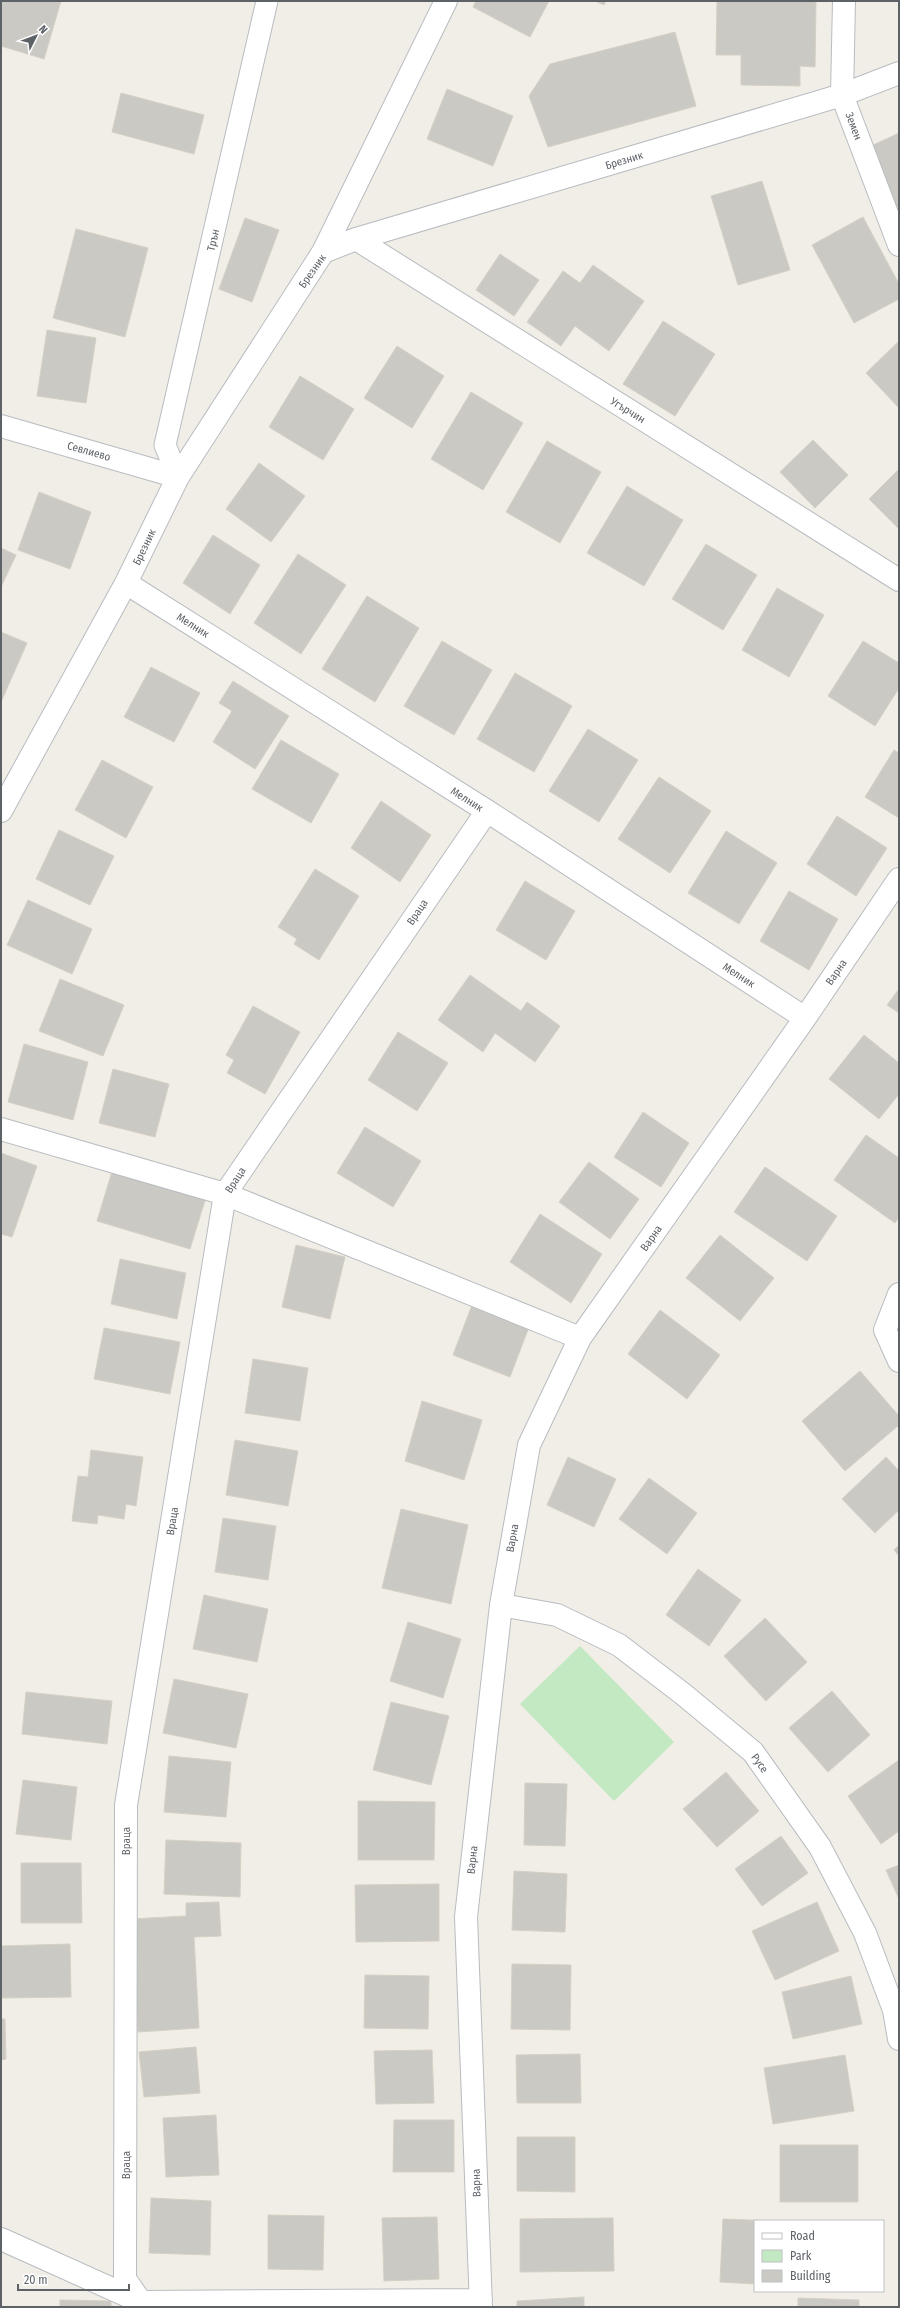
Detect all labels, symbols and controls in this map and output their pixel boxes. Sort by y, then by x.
north arrow [16,16,56,56]
text: N [36,23,50,36]
street label: Земен [842,110,865,142]
street label: Брезник [604,148,645,172]
street label: Трън [205,228,222,253]
street label: Брезник [296,251,329,291]
street label: Угърчин [607,394,647,426]
street label: Севлиево [66,439,112,464]
street label: Брезник [130,526,159,567]
street label: Мелник [174,610,212,641]
street label: Мелник [448,784,486,815]
street label: Враца [404,897,431,928]
street label: Варна [823,957,850,988]
street label: Мелник [720,960,758,991]
street label: Враца [222,1165,249,1196]
street label: Варна [638,1223,665,1254]
street label: Враца [164,1506,181,1536]
street label: Варна [504,1523,521,1553]
street label: Русе [748,1751,771,1775]
street label: Враца [120,1827,133,1855]
street label: Варна [465,1845,480,1875]
street label: Враца [120,2151,133,2179]
street label: Варна [470,2169,483,2197]
legend [754,2220,884,2292]
text: Road [790,2229,815,2243]
text: Park [790,2249,812,2263]
scale bar [18,2266,129,2292]
text: Building [790,2269,831,2283]
text: 20 m [24,2273,48,2287]

